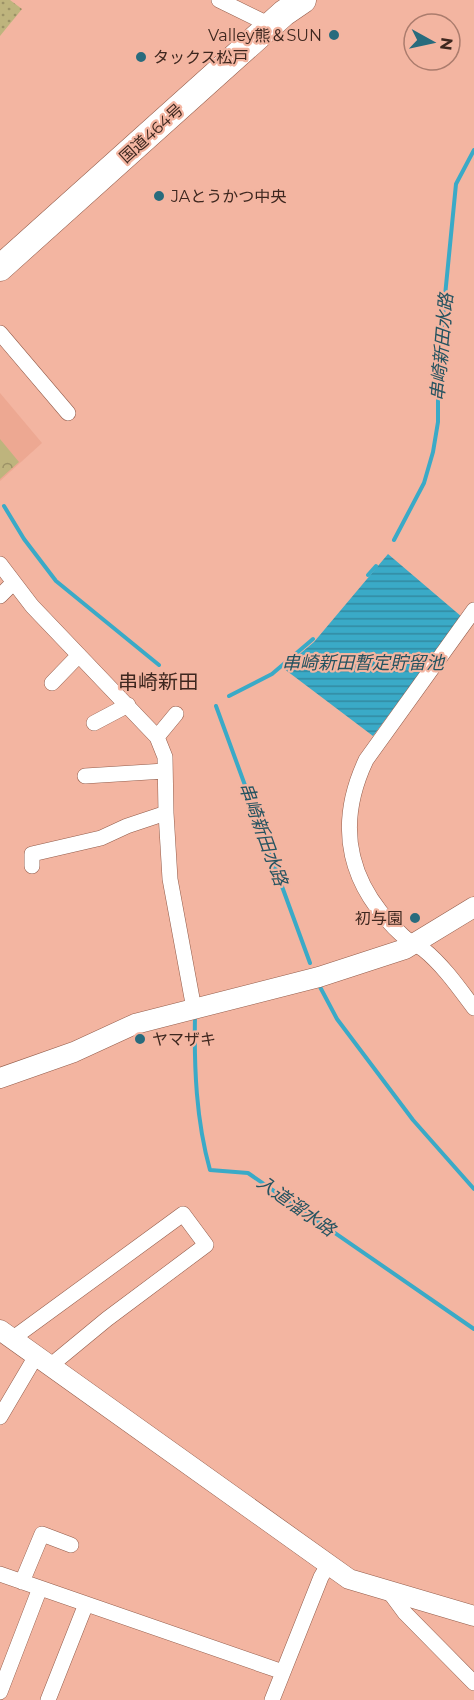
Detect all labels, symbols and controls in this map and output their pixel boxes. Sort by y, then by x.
north arrow [402,12,462,72]
place label: Valley熊＆SUN [208,26,322,45]
marker: Valley熊＆SUN [327,28,341,42]
text: N [436,36,457,52]
place label: タックス松戸 [153,48,249,67]
marker: タックス松戸 [134,50,148,64]
street label: 国道464号 [116,100,187,167]
place label: JAとうかつ中央 [170,187,286,206]
marker: JAとうかつ中央 [152,189,166,203]
water label: 串崎新田水路 [426,290,458,402]
water label: 串崎新田暫定貯留池 [282,652,446,674]
district label: 串崎新田 [118,670,198,694]
water label: 串崎新田水路 [234,779,292,890]
place label: 初与園 [355,909,403,928]
marker: 初与園 [408,911,422,925]
place label: ヤマザキ [152,1030,216,1049]
marker: ヤマザキ [133,1032,147,1046]
water label: 入道溜水路 [253,1171,341,1242]

